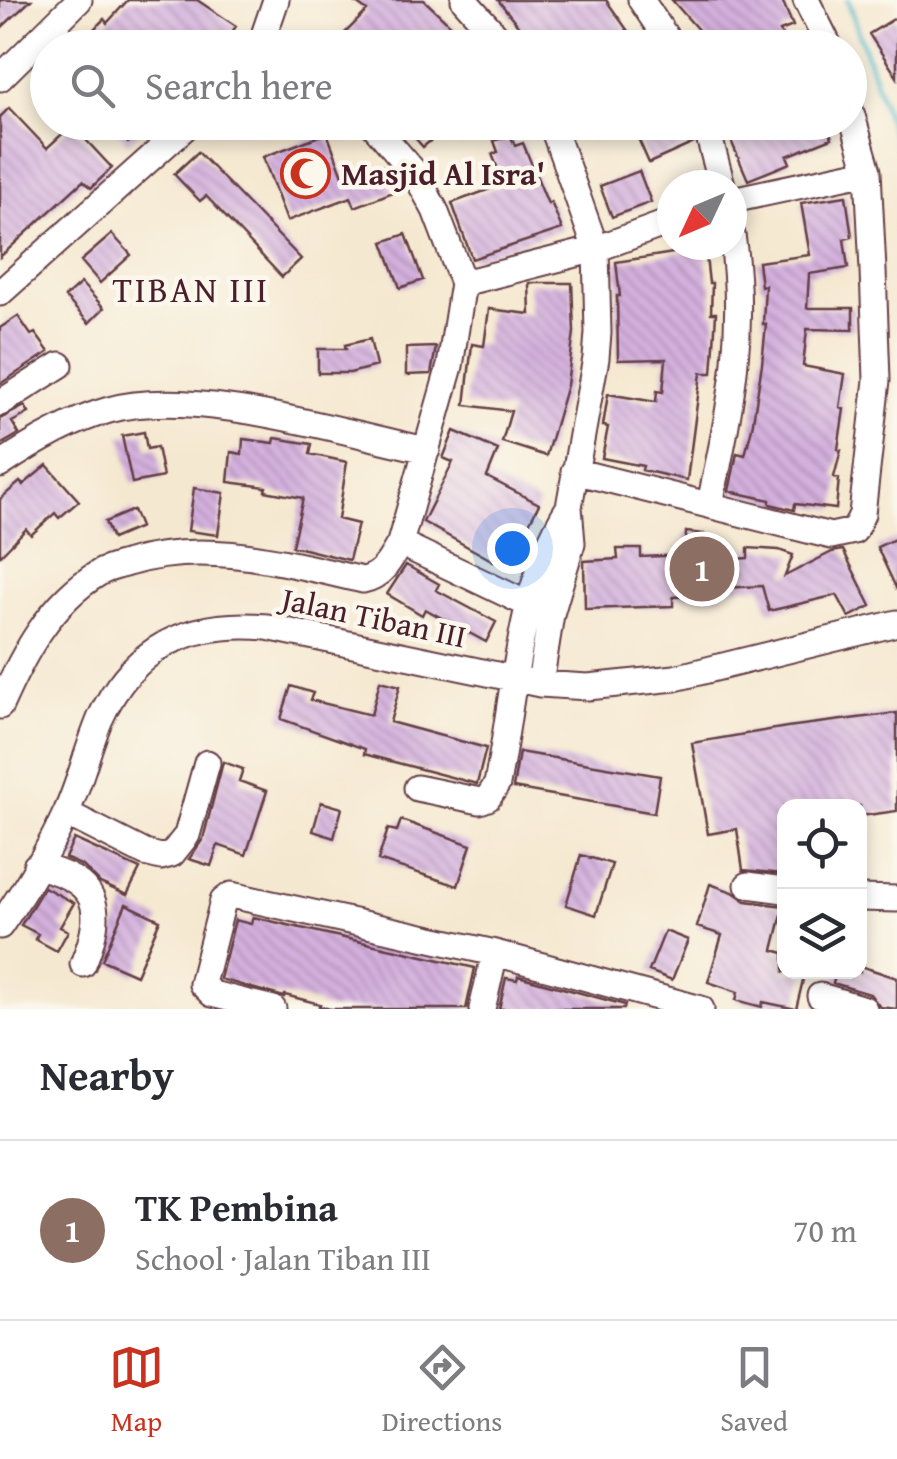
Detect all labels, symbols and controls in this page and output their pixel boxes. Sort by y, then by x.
search box [30,30,867,140]
text: Search here [145,57,333,113]
icon: search [65,58,120,113]
mosque icon: Masjid Al Isra' [280,147,332,199]
place label: Masjid Al Isra' [341,150,545,197]
north arrow [657,170,747,260]
district label: TIBAN III [113,264,269,315]
your location [487,523,538,574]
pin: 1 [670,532,734,606]
street label: Jalan Tiban III [274,574,471,659]
map controls [777,799,867,979]
button: locate [777,799,867,889]
button: layers [777,889,867,979]
text: Nearby [40,1044,174,1105]
text: TK Pembina [135,1179,338,1235]
text: 1 [64,1207,81,1254]
text: 70 m [793,1207,857,1254]
text: School · Jalan Tiban III [135,1235,431,1282]
tab: Map [109,1340,164,1441]
tab: Directions [382,1340,502,1441]
tab: Saved [720,1340,788,1441]

